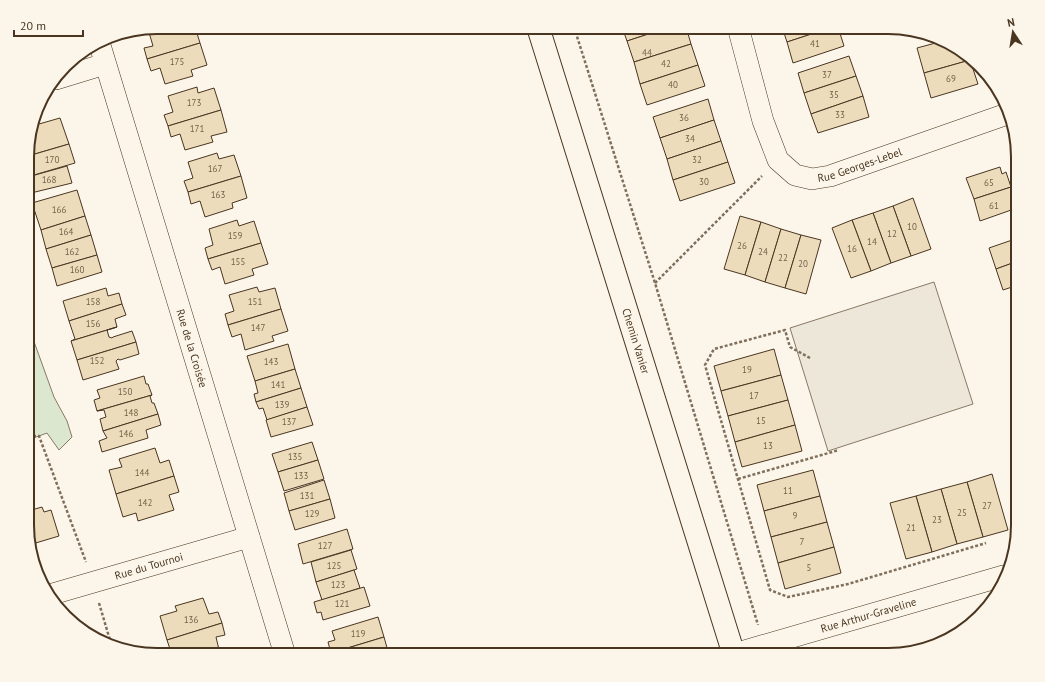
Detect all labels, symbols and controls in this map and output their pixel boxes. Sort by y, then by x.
scale bar [14,12,83,38]
north arrow [993,12,1033,52]
text: N [1006,15,1016,30]
text: 20 m [20,18,46,33]
house number: 41 [810,38,820,49]
house number: 44 [642,47,652,58]
house number: 175 [170,56,184,67]
house number: 42 [661,58,671,69]
house number: 37 [822,69,832,80]
house number: 69 [946,73,956,84]
house number: 40 [668,79,678,90]
house number: 35 [829,89,839,100]
house number: 173 [187,97,201,108]
house number: 33 [835,109,845,120]
house number: 36 [679,112,689,123]
house number: 171 [190,123,204,134]
house number: 34 [685,133,695,144]
street label: Rue Georges-Lebel [816,144,905,185]
house number: 170 [45,154,59,165]
house number: 32 [692,154,702,165]
house number: 167 [208,163,222,174]
house number: 168 [42,174,56,185]
house number: 30 [699,176,709,187]
house number: 65 [984,177,994,188]
house number: 163 [211,189,225,200]
house number: 61 [989,200,999,211]
house number: 166 [52,204,66,215]
house number: 10 [907,221,917,232]
house number: 164 [59,226,73,237]
house number: 12 [887,228,897,239]
house number: 159 [228,230,242,241]
house number: 14 [867,236,877,247]
house number: 26 [737,240,747,251]
house number: 16 [847,243,857,254]
house number: 162 [65,246,79,257]
house number: 24 [758,246,768,257]
house number: 22 [778,252,788,263]
house number: 155 [231,256,245,267]
house number: 20 [798,258,808,269]
house number: 160 [70,264,84,275]
house number: 158 [86,296,100,307]
house number: 151 [248,296,262,307]
street label: Rue de la Croisée [173,307,211,390]
street label: Chemin Vanier [619,307,653,376]
house number: 156 [86,318,100,329]
house number: 147 [251,322,265,333]
house number: 152 [90,355,104,366]
house number: 143 [264,356,278,367]
house number: 19 [742,364,752,375]
house number: 141 [271,379,285,390]
house number: 150 [118,386,132,397]
house number: 17 [749,390,759,401]
house number: 139 [275,399,289,410]
house number: 148 [124,407,138,418]
house number: 15 [756,415,766,426]
house number: 137 [282,416,296,427]
house number: 146 [119,428,133,439]
house number: 13 [763,440,773,451]
house number: 135 [288,451,302,462]
house number: 144 [135,467,149,478]
house number: 133 [294,470,308,481]
house number: 11 [783,485,793,496]
house number: 131 [300,490,314,501]
house number: 142 [138,497,152,508]
house number: 27 [982,500,992,511]
house number: 25 [957,507,967,518]
house number: 129 [305,508,319,519]
house number: 9 [793,510,798,521]
house number: 23 [932,514,942,525]
house number: 21 [906,522,916,533]
house number: 7 [800,536,805,547]
house number: 127 [318,540,332,551]
street label: Rue du Tournoi [113,549,185,583]
house number: 125 [327,560,341,571]
house number: 5 [807,562,812,573]
house number: 123 [331,579,345,590]
street label: Rue Arthur-Graveline [819,594,918,636]
house number: 121 [335,598,349,609]
house number: 136 [184,614,198,625]
house number: 119 [351,628,365,639]

